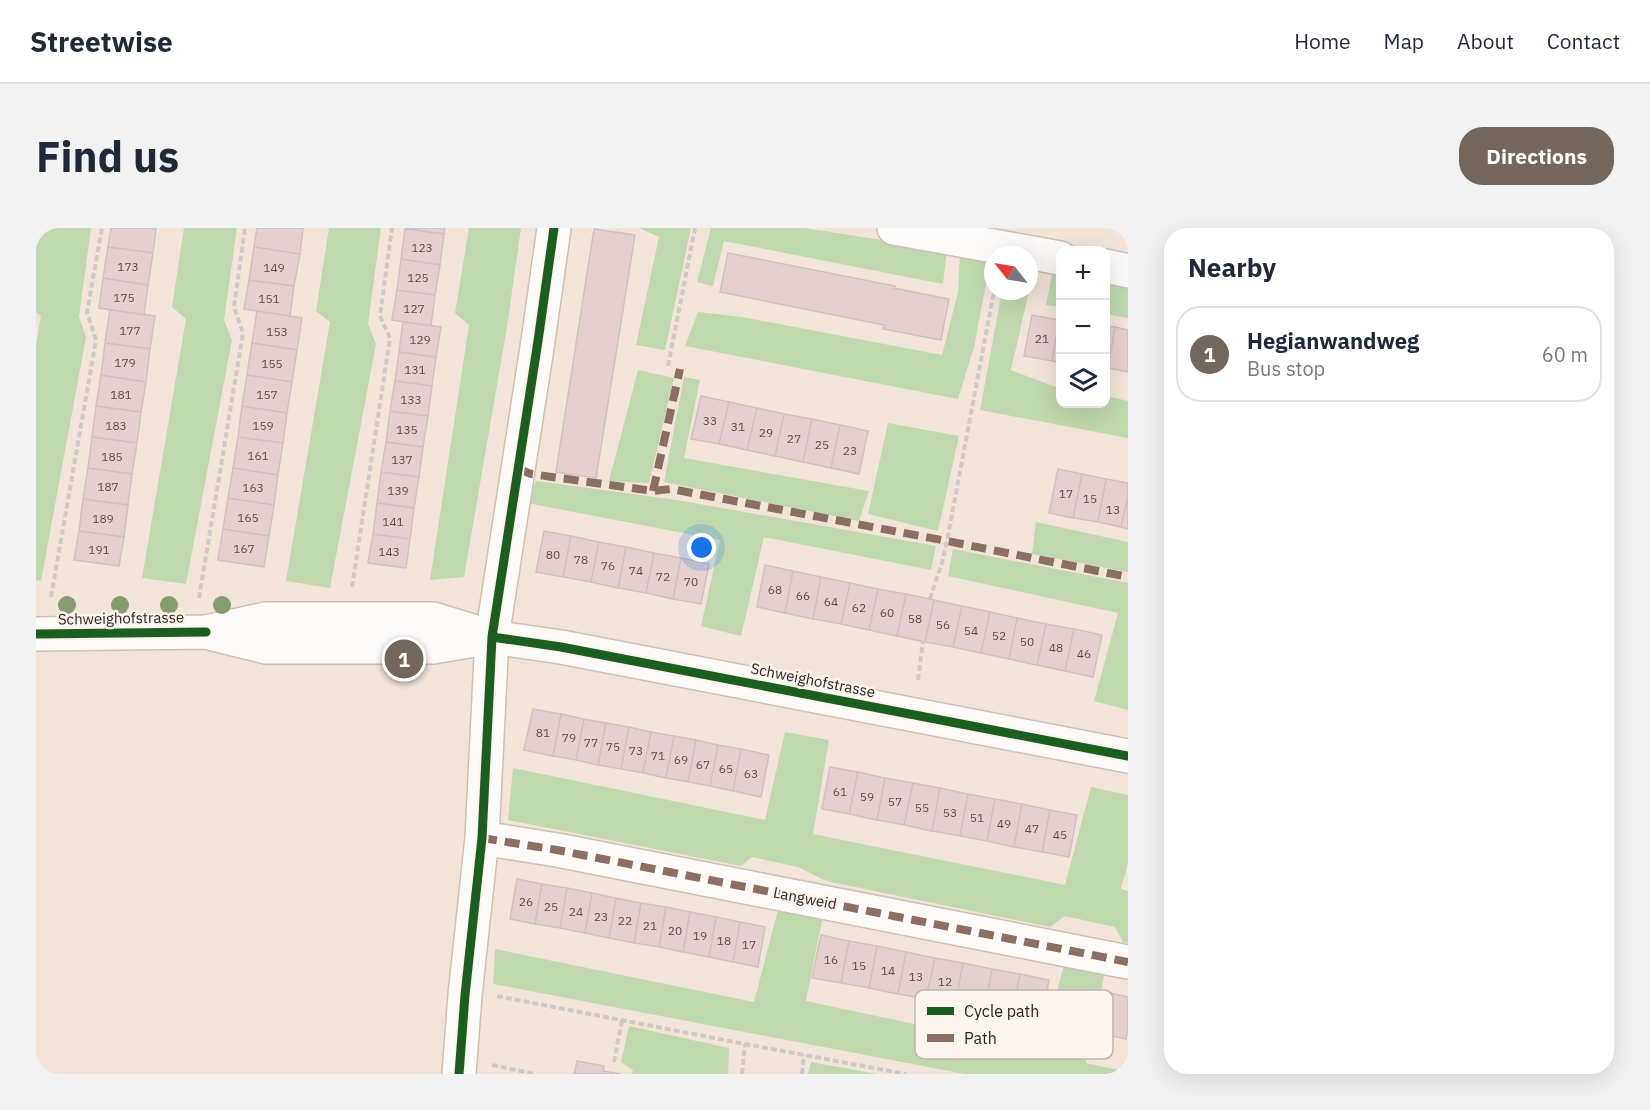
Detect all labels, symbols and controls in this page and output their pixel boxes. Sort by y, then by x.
text: Streetwise [30,23,173,60]
text: Home [1294,27,1351,55]
text: Map [1384,27,1424,55]
text: About [1457,27,1514,55]
text: Contact [1547,27,1620,55]
button: Directions [1459,127,1614,185]
text: Find us [36,129,179,184]
house number: 123 [411,240,433,255]
north arrow [984,246,1038,300]
map controls [1056,246,1110,408]
button: + [1056,246,1110,300]
text: Nearby [1188,250,1276,284]
house number: 173 [117,259,139,274]
house number: 149 [263,260,285,275]
house number: 125 [407,270,429,285]
house number: 175 [113,290,135,305]
house number: 151 [258,291,280,306]
button: − [1056,300,1110,354]
house number: 127 [403,301,425,316]
house number: 177 [119,323,141,338]
house number: 153 [266,324,288,339]
text: Hegianwandweg [1247,326,1419,355]
house number: 21 [1035,331,1049,346]
house number: 129 [409,332,431,347]
text: 1 [1204,341,1216,368]
text: 60 m [1542,341,1588,368]
button: layers [1056,354,1110,408]
house number: 179 [114,355,136,370]
text: Bus stop [1247,355,1325,382]
house number: 155 [261,356,283,371]
house number: 131 [404,362,426,377]
house number: 181 [110,387,132,402]
house number: 157 [256,387,278,402]
house number: 133 [400,392,422,407]
house number: 33 [703,413,717,428]
house number: 183 [105,418,127,433]
house number: 159 [252,418,274,433]
house number: 31 [731,419,745,434]
house number: 135 [396,422,418,437]
house number: 29 [759,425,773,440]
house number: 27 [787,431,801,446]
house number: 25 [815,437,829,452]
house number: 23 [843,443,857,458]
house number: 161 [247,448,269,463]
house number: 185 [101,449,123,464]
house number: 137 [391,452,413,467]
house number: 187 [97,479,119,494]
house number: 163 [242,480,264,495]
house number: 139 [387,483,409,498]
house number: 17 [1059,486,1073,501]
house number: 15 [1083,491,1097,506]
house number: 13 [1106,502,1120,517]
house number: 165 [237,510,259,525]
house number: 189 [92,511,114,526]
house number: 141 [382,514,404,529]
your location [687,533,716,562]
house number: 167 [233,541,255,556]
house number: 191 [88,542,110,557]
house number: 143 [378,544,400,559]
house number: 80 [546,547,560,562]
house number: 78 [574,552,588,567]
house number: 76 [601,558,615,573]
house number: 74 [629,563,643,578]
house number: 72 [656,569,670,584]
house number: 70 [684,574,698,589]
house number: 68 [768,582,782,597]
house number: 66 [796,588,810,603]
house number: 64 [824,594,838,609]
house number: 62 [852,600,866,615]
house number: 60 [880,605,894,620]
street label: Schweighofstrasse [58,607,184,629]
house number: 58 [908,611,922,626]
house number: 56 [936,617,950,632]
house number: 54 [964,623,978,638]
house number: 52 [992,628,1006,643]
house number: 50 [1020,634,1034,649]
pin: 1 [384,636,424,682]
house number: 48 [1049,640,1063,655]
house number: 46 [1077,646,1091,661]
street label: Schweighofstrasse [749,659,877,701]
house number: 81 [536,725,550,740]
house number: 79 [562,730,576,745]
house number: 77 [584,735,598,750]
house number: 75 [606,739,620,754]
house number: 73 [629,743,643,758]
house number: 71 [651,748,665,763]
house number: 69 [674,752,688,767]
house number: 67 [696,757,710,772]
house number: 65 [719,761,733,776]
house number: 63 [744,766,758,781]
house number: 61 [833,784,847,799]
house number: 59 [860,789,874,804]
house number: 57 [888,794,902,809]
house number: 55 [915,800,929,815]
house number: 53 [943,805,957,820]
house number: 51 [970,810,984,825]
house number: 49 [997,816,1011,831]
house number: 47 [1025,821,1039,836]
house number: 45 [1053,827,1067,842]
street label: Langweid [772,883,838,913]
house number: 26 [519,894,533,909]
house number: 25 [544,899,558,914]
house number: 24 [569,904,583,919]
house number: 23 [594,909,608,924]
house number: 22 [618,913,632,928]
house number: 21 [643,918,657,933]
house number: 20 [668,923,682,938]
house number: 19 [693,928,707,943]
house number: 18 [717,933,731,948]
house number: 17 [742,937,756,952]
house number: 16 [824,952,838,967]
house number: 15 [852,958,866,973]
house number: 14 [881,963,895,978]
house number: 13 [909,969,923,984]
house number: 12 [938,974,952,989]
legend [915,990,1113,1059]
text: Cycle path [964,1001,1039,1021]
text: Path [964,1028,997,1048]

